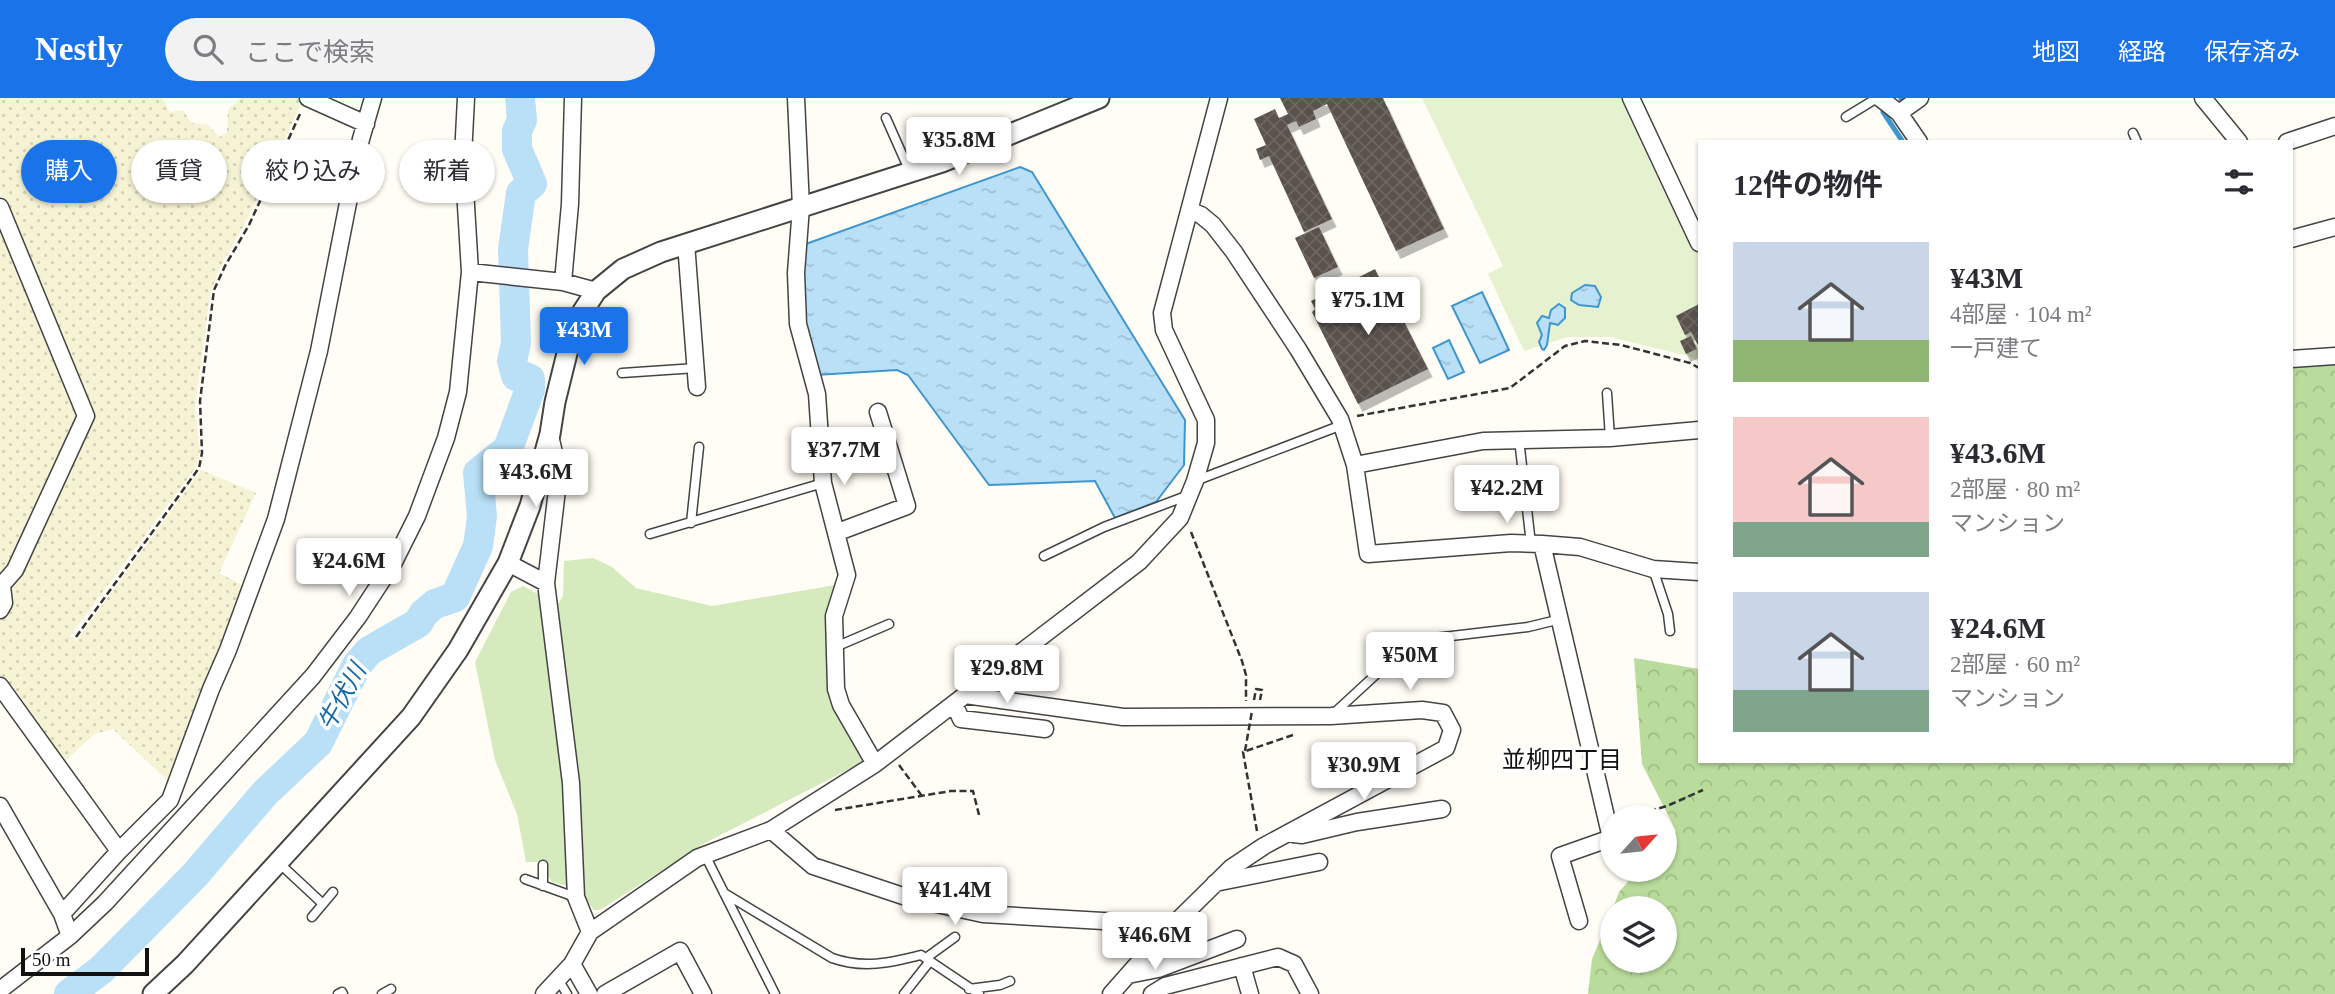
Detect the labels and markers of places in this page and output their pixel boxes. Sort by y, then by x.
pin: ¥35.8M [902,118,1016,177]
pin: ¥75.1M [1311,278,1425,337]
pin: ¥43M [543,308,625,367]
pin: ¥37.7M [787,428,901,487]
pin: ¥43.6M [479,450,593,509]
pin: ¥42.2M [1450,466,1564,525]
pin: ¥24.6M [292,538,406,598]
pin: ¥50M [1369,632,1451,692]
pin: ¥29.8M [950,646,1064,705]
pin: ¥30.9M [1307,742,1421,802]
pin: ¥41.4M [898,868,1012,927]
pin: ¥46.6M [1098,912,1212,972]

